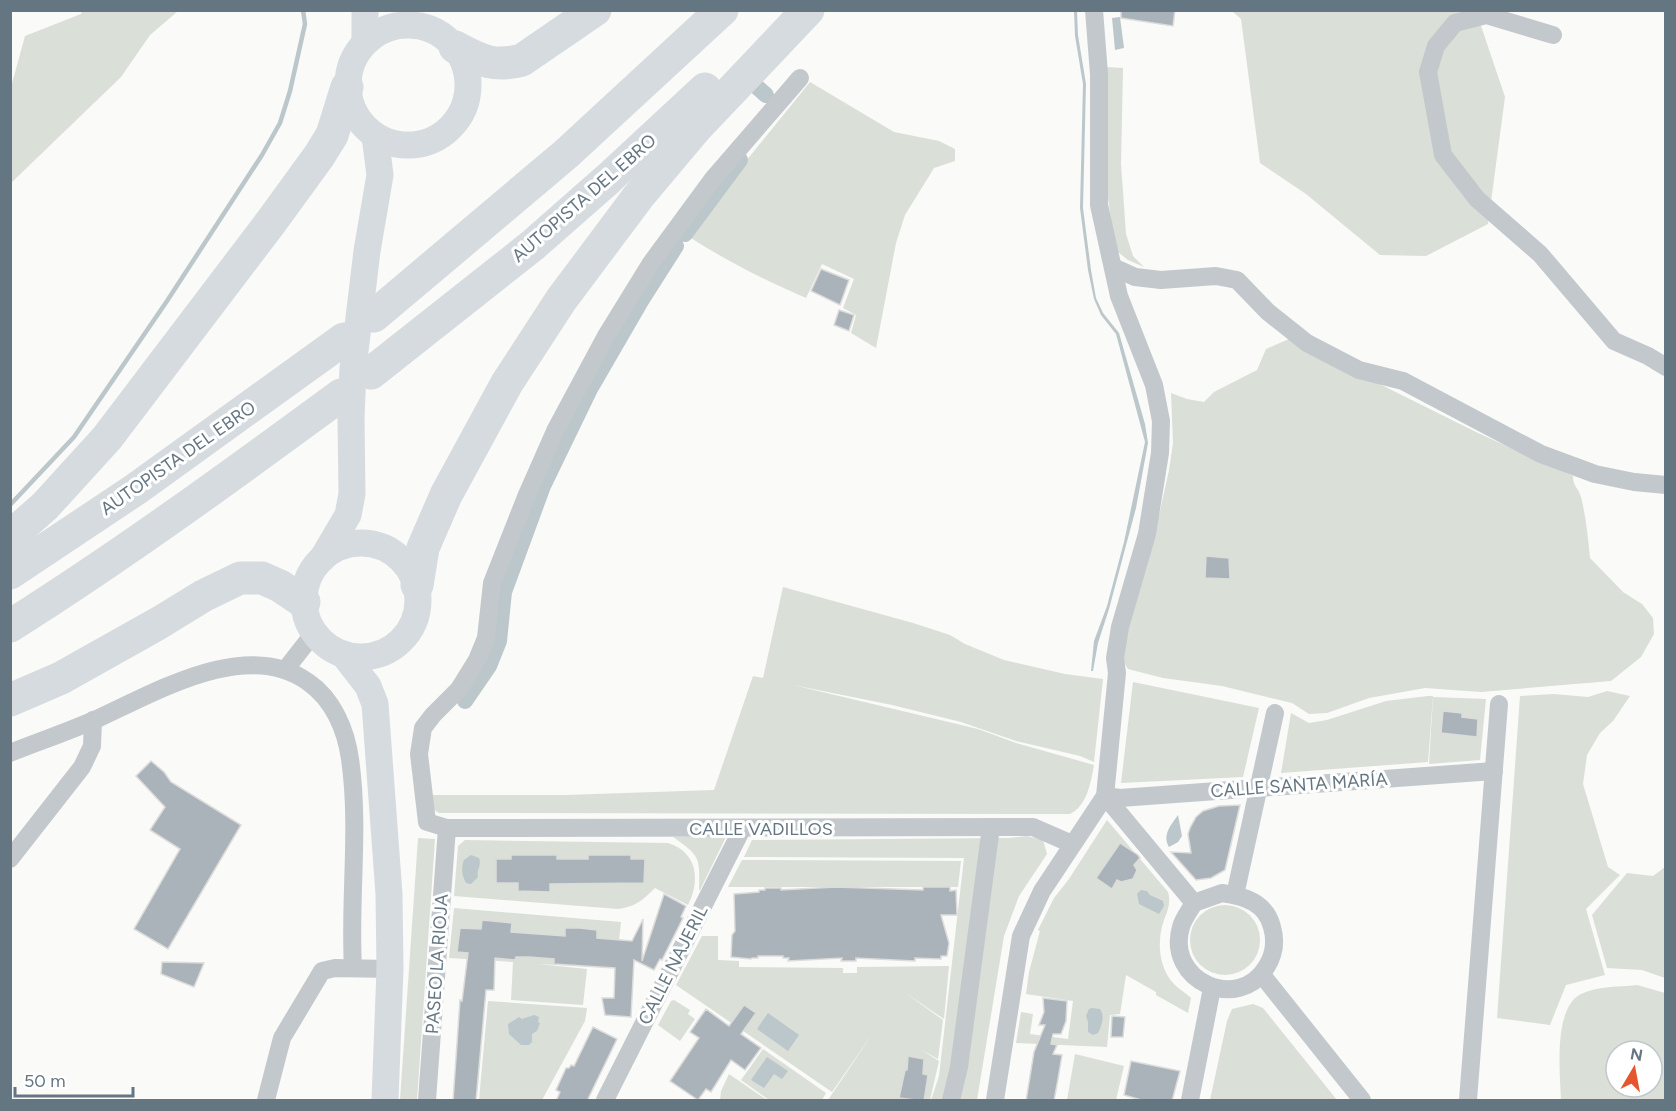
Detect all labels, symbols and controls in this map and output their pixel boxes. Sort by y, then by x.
street label: AUTOPISTA DEL EBRO [507,129,661,267]
street label: AUTOPISTA DEL EBRO [96,396,260,520]
street label: CALLE SANTA MARÍA [1210,768,1388,802]
street label: CALLE VADILLOS [689,818,833,840]
street label: PASEO LA RIOJA [421,893,453,1035]
street label: CALLE NAJERIL [634,901,713,1028]
north arrow [1604,1039,1664,1099]
text: N [1629,1044,1644,1065]
scale bar [15,1060,134,1098]
text: 50 m [24,1070,66,1092]

